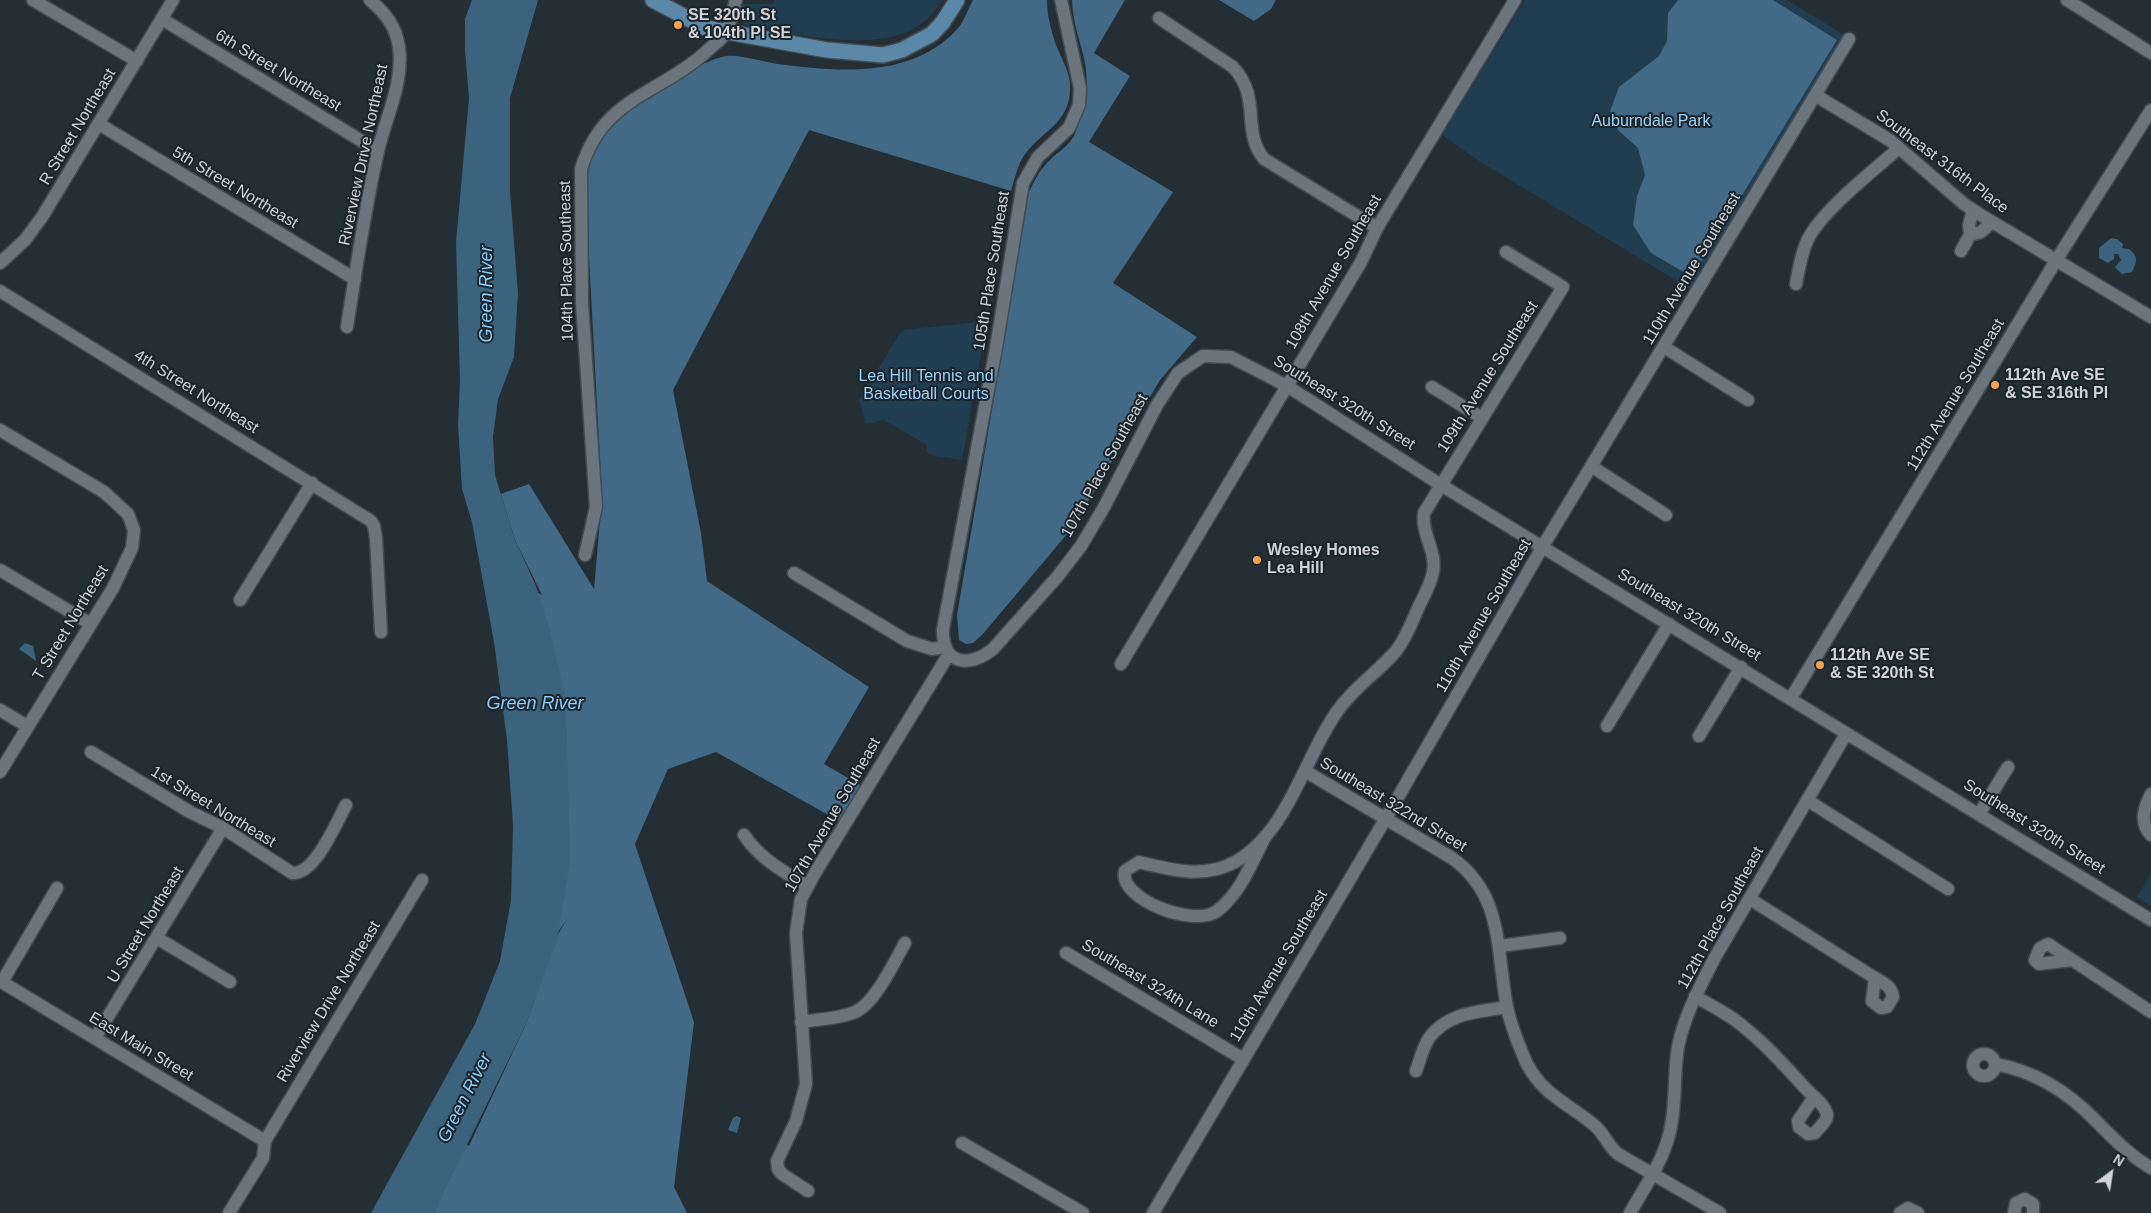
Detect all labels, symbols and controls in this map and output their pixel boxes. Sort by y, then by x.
place label: SE 320th St & 104th Pl SE [688,6,791,44]
marker: SE 320th St & 104th Pl SE [672,19,684,31]
street label: 6th Street Northeast [212,26,344,116]
street label: Riverview Drive Northeast [335,63,393,247]
street label: R Street Northeast [36,65,120,189]
street label: Southeast 316th Place [1872,106,2012,218]
park label: Auburndale Park [1591,112,1711,132]
street label: 5th Street Northeast [169,143,301,233]
street label: 104th Place Southeast [556,180,578,342]
street label: 105th Place Southeast [970,190,1014,352]
street label: 110th Avenue Southeast [1639,190,1745,348]
street label: 108th Avenue Southeast [1282,191,1386,353]
water label: Green River [476,245,498,343]
street label: 109th Avenue Southeast [1434,298,1542,456]
street label: 112th Avenue Southeast [1903,316,2009,474]
street label: 4th Street Northeast [130,346,262,438]
street label: Southeast 320th Street [1270,351,1418,455]
place label: 112th Ave SE & SE 316th Pl [2005,366,2108,404]
park label: Lea Hill Tennis and Basketball Courts [858,367,994,405]
marker: 112th Ave SE & SE 316th Pl [1989,379,2001,391]
street label: 107th Place Southeast [1058,391,1152,541]
street label: 110th Avenue Southeast [1432,536,1536,696]
place label: Wesley Homes Lea Hill [1267,541,1380,579]
marker: Wesley Homes Lea Hill [1251,554,1263,566]
street label: T Street Northeast [29,562,113,684]
street label: Southeast 320th Street [1614,565,1764,665]
place label: 112th Ave SE & SE 320th St [1830,646,1934,684]
marker: 112th Ave SE & SE 320th St [1814,659,1826,671]
water label: Green River [486,693,584,715]
street label: 107th Avenue Southeast [781,734,885,896]
street label: Southeast 322nd Street [1316,753,1470,857]
street label: 1st Street Northeast [147,762,279,852]
street label: Southeast 320th Street [1960,775,2108,879]
street label: 112th Place Southeast [1674,843,1768,993]
street label: U Street Northeast [104,863,188,987]
street label: 110th Avenue Southeast [1226,887,1332,1045]
street label: Riverview Drive Northeast [273,918,385,1086]
street label: Southeast 324th Lane [1078,935,1222,1033]
street label: East Main Street [85,1008,197,1086]
water label: Green River [433,1050,497,1146]
north arrow [2086,1148,2136,1198]
text: N [2110,1151,2127,1170]

